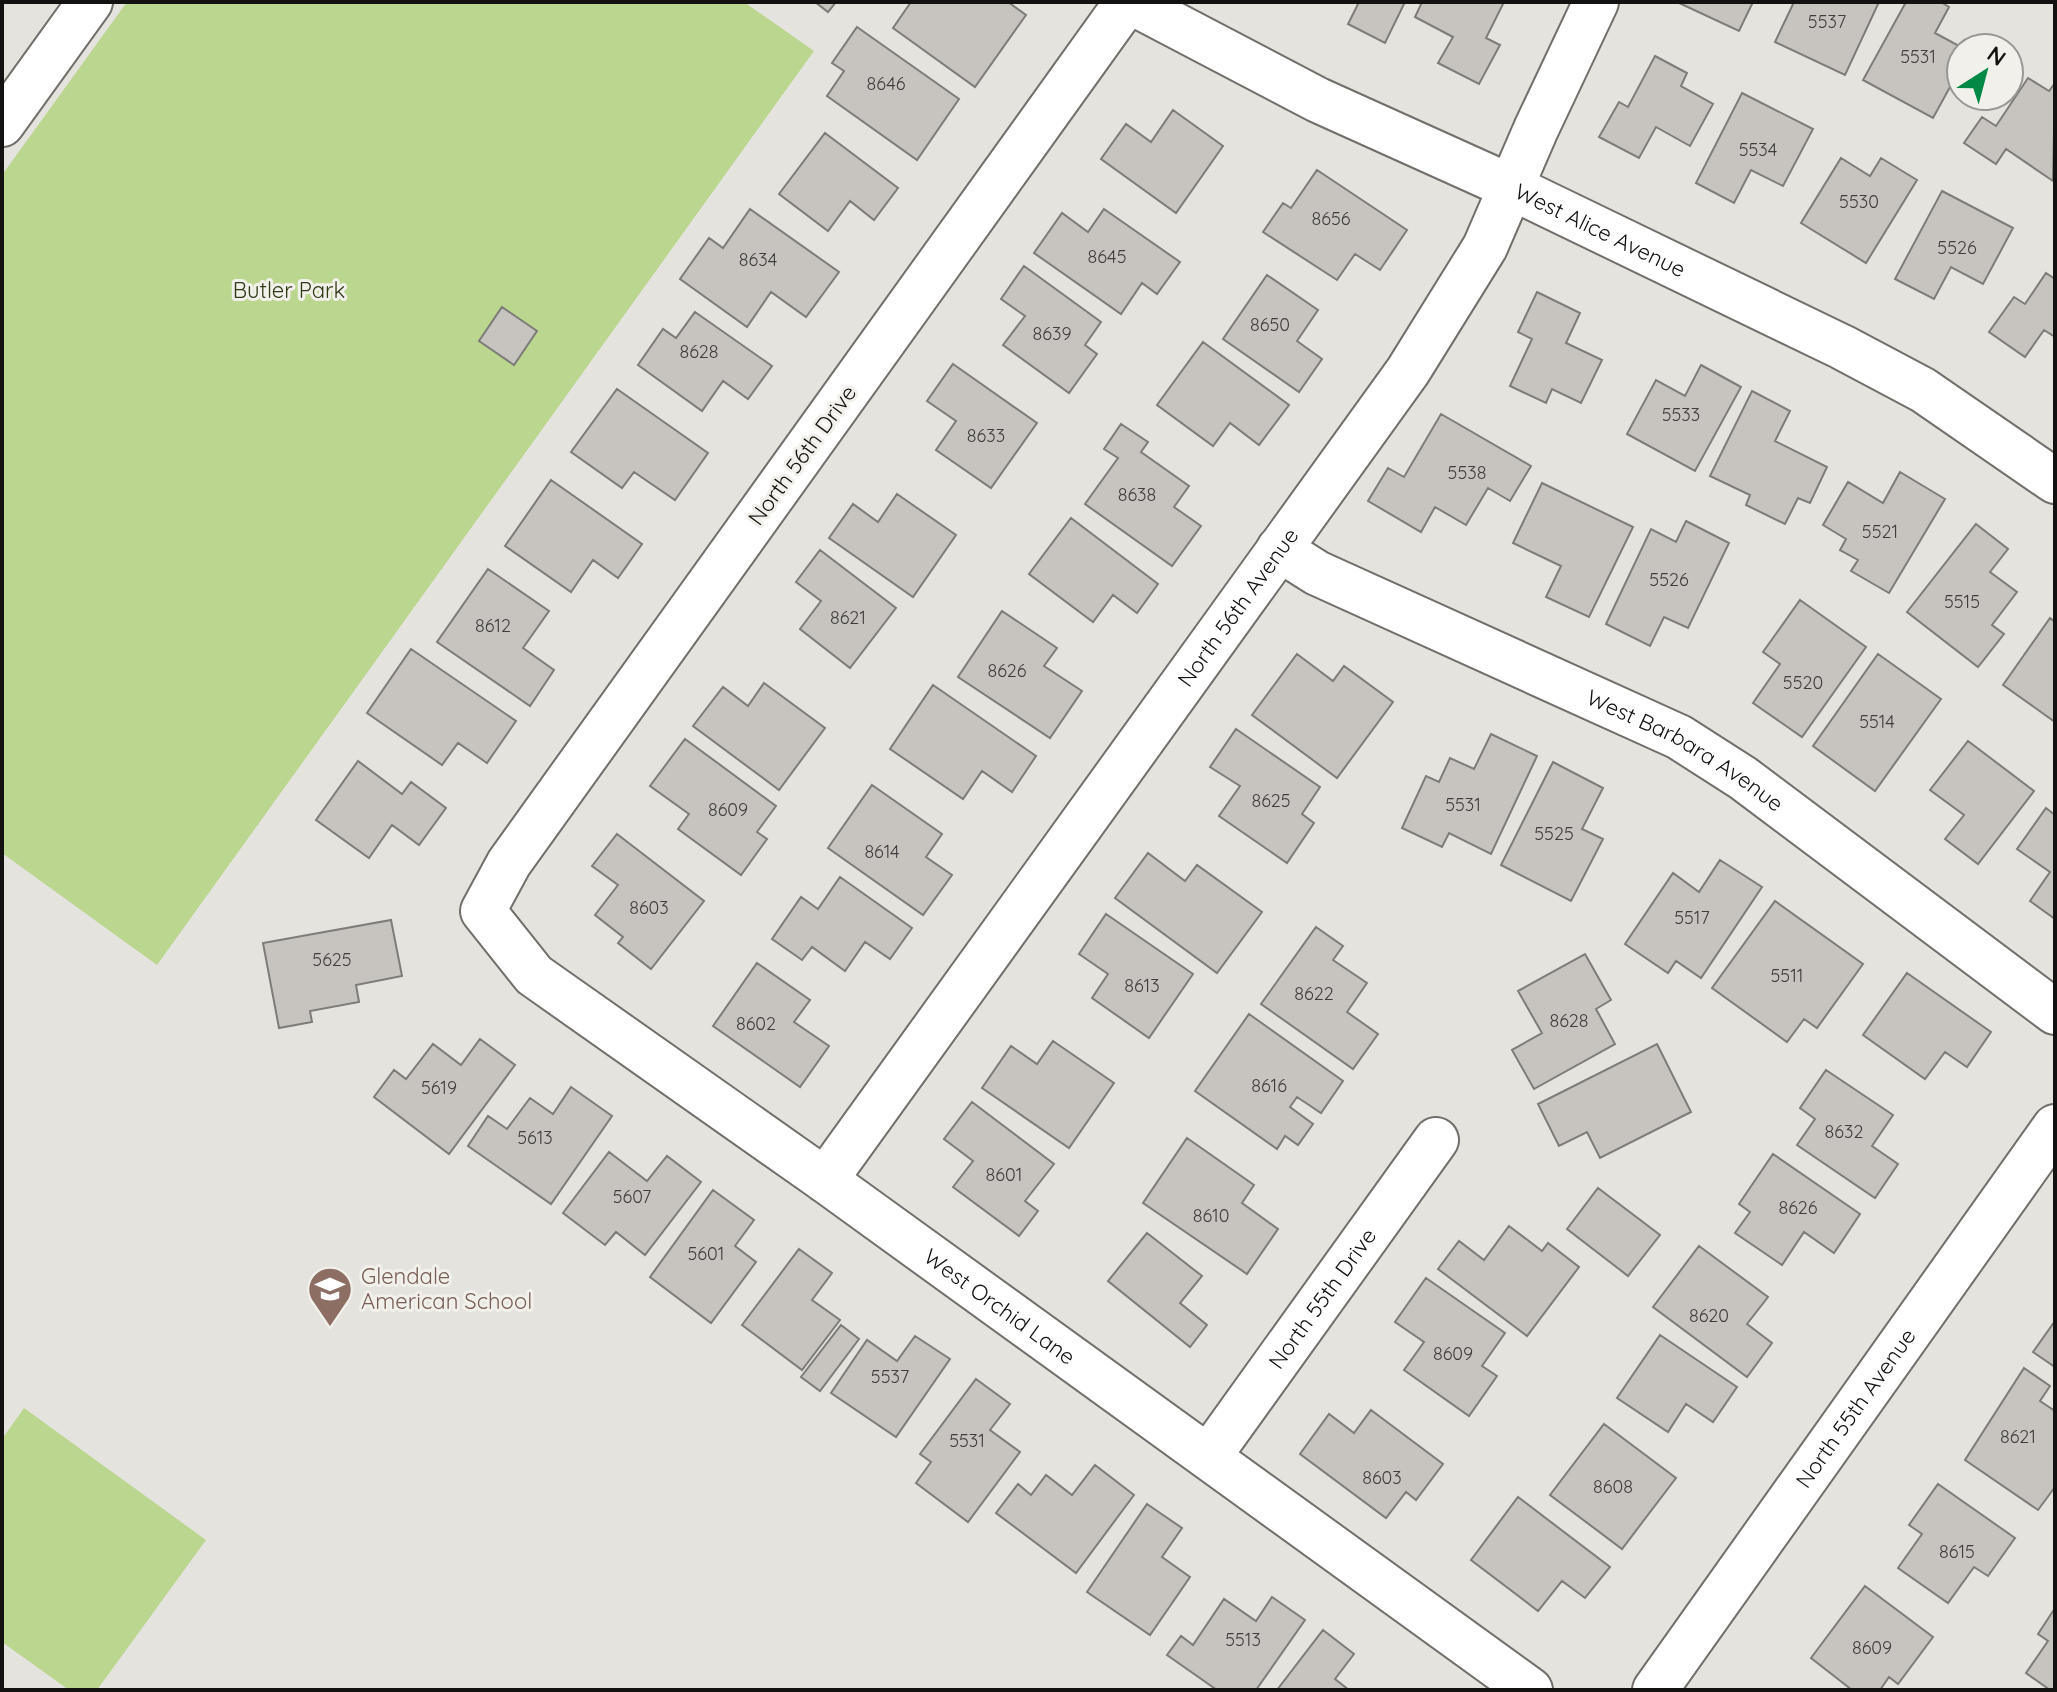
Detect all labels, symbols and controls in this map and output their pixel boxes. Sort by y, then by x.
house number: 5537 [1808,10,1846,33]
north arrow [1945,32,2025,112]
text: N [1982,40,2012,72]
house number: 5531 [1900,45,1936,68]
house number: 8646 [867,72,906,95]
house number: 5534 [1739,138,1777,161]
street label: West Alice Avenue [1510,177,1690,283]
house number: 5530 [1839,190,1879,213]
house number: 8656 [1312,207,1351,230]
house number: 5526 [1937,236,1977,259]
house number: 8645 [1087,245,1127,268]
house number: 8634 [739,248,777,271]
park label: Butler Park [233,276,345,304]
house number: 8650 [1250,313,1290,336]
house number: 8639 [1033,322,1071,345]
house number: 8628 [679,340,719,363]
street label: North 56th Drive [742,379,862,531]
house number: 5533 [1662,403,1700,426]
house number: 8633 [967,424,1005,447]
house number: 5538 [1448,461,1486,484]
house number: 8638 [1118,483,1156,506]
house number: 5521 [1862,520,1898,543]
street label: North 56th Avenue [1171,522,1304,692]
house number: 5526 [1649,568,1689,591]
house number: 5515 [1944,590,1980,613]
house number: 8621 [830,606,866,629]
house number: 8612 [475,614,511,637]
house number: 8626 [987,659,1027,682]
house number: 5520 [1783,671,1823,694]
street label: West Barbara Avenue [1582,683,1789,817]
house number: 5514 [1859,710,1895,733]
house number: 8625 [1251,789,1291,812]
house number: 5531 [1445,793,1481,816]
house number: 8609 [708,798,748,821]
house number: 5525 [1534,822,1574,845]
house number: 8614 [864,840,900,863]
house number: 8603 [629,896,669,919]
house number: 5517 [1674,906,1710,929]
house number: 5625 [312,948,352,971]
house number: 5511 [1771,964,1803,987]
house number: 8613 [1124,974,1160,997]
house number: 8622 [1294,982,1334,1005]
house number: 8628 [1549,1009,1589,1032]
house number: 8602 [736,1012,776,1035]
house number: 8616 [1251,1074,1287,1097]
house number: 5619 [421,1076,457,1099]
house number: 8632 [1825,1120,1863,1143]
house number: 5613 [517,1126,553,1149]
house number: 8601 [986,1163,1022,1186]
house number: 5607 [613,1185,651,1208]
house number: 8626 [1778,1196,1818,1219]
house number: 8610 [1193,1204,1229,1227]
street label: North 55th Drive [1262,1223,1382,1374]
house number: 5601 [688,1242,724,1265]
street label: West Orchid Lane [919,1242,1081,1371]
place label: Glendale American School [361,1262,532,1315]
school or university icon: Glendale American School [306,1265,354,1328]
house number: 8620 [1689,1304,1729,1327]
street label: North 55th Avenue [1789,1323,1922,1493]
house number: 8609 [1433,1342,1473,1365]
house number: 5537 [871,1365,909,1388]
house number: 8621 [2000,1425,2036,1448]
house number: 5531 [949,1429,985,1452]
house number: 8603 [1362,1466,1402,1489]
house number: 8608 [1593,1475,1633,1498]
house number: 8615 [1939,1540,1975,1563]
house number: 5513 [1225,1628,1261,1651]
house number: 8609 [1852,1636,1892,1659]

